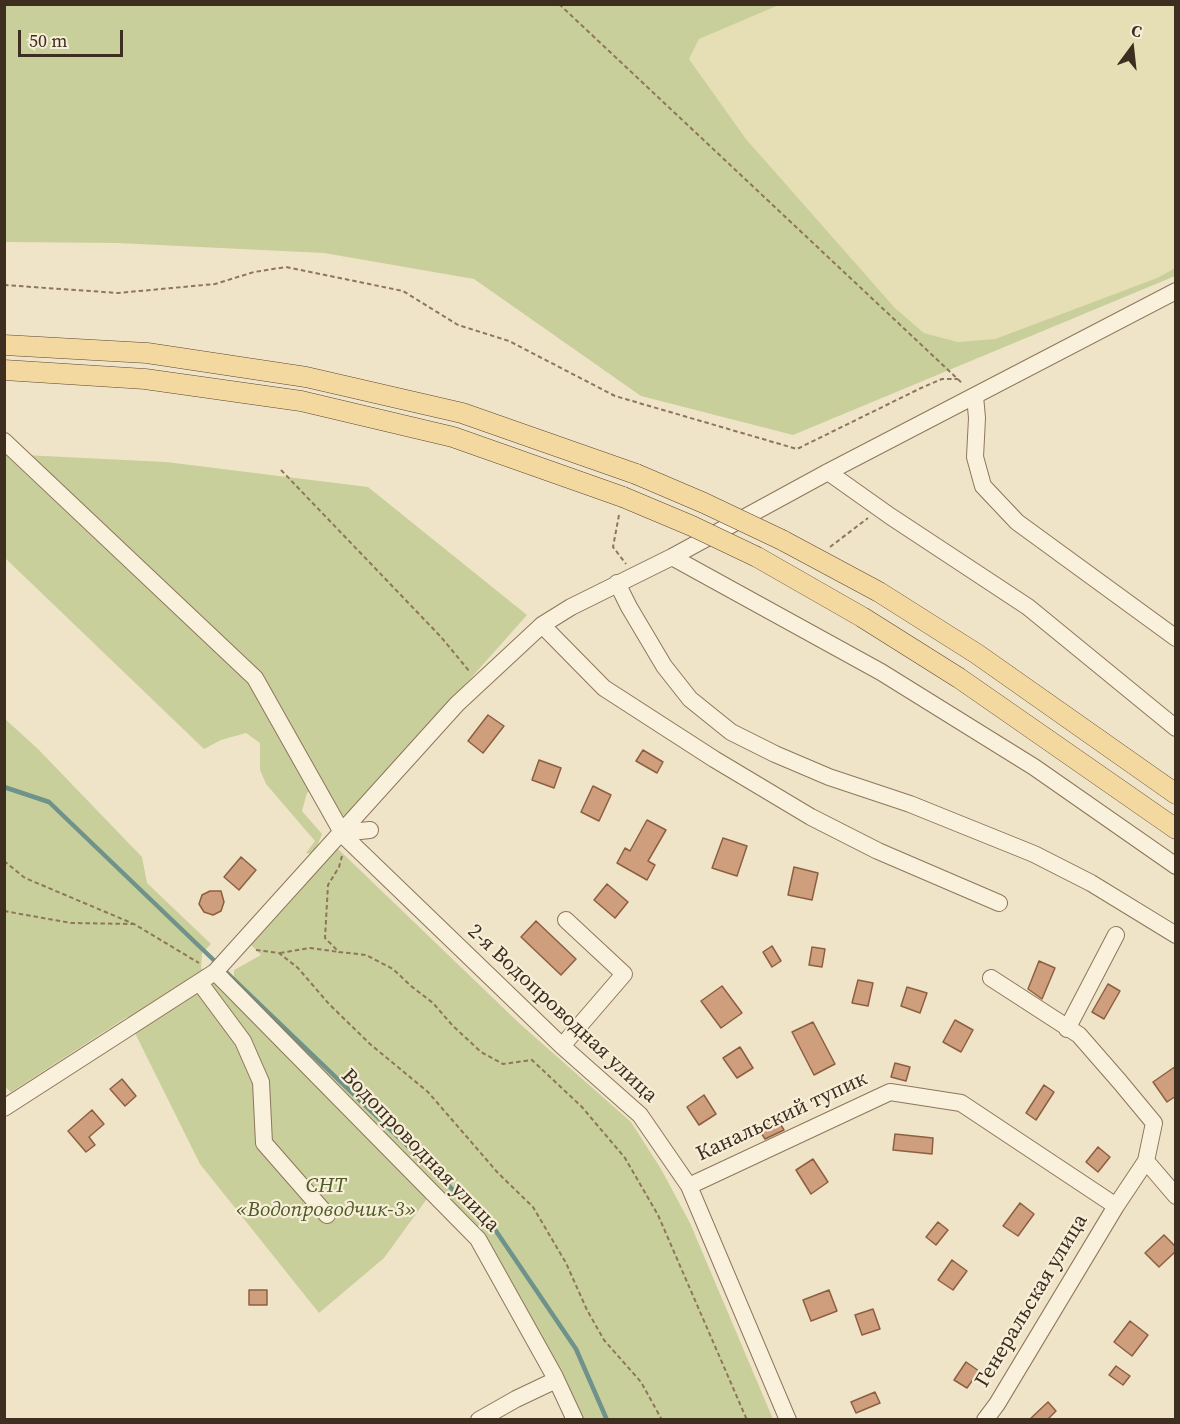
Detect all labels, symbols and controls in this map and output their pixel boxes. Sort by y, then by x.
scale bar [21,18,126,56]
north arrow [1102,18,1162,78]
text: С [1129,19,1144,43]
text: 50 m [29,28,67,53]
street label: 2-я Водопроводная улица [462,919,662,1109]
street label: Водопроводная улица [335,1064,505,1238]
street label: Канальский тупик [693,1066,871,1168]
park label: СНТ «Водопроводчик-3» [236,1174,416,1224]
street label: Генеральская улица [970,1210,1094,1392]

